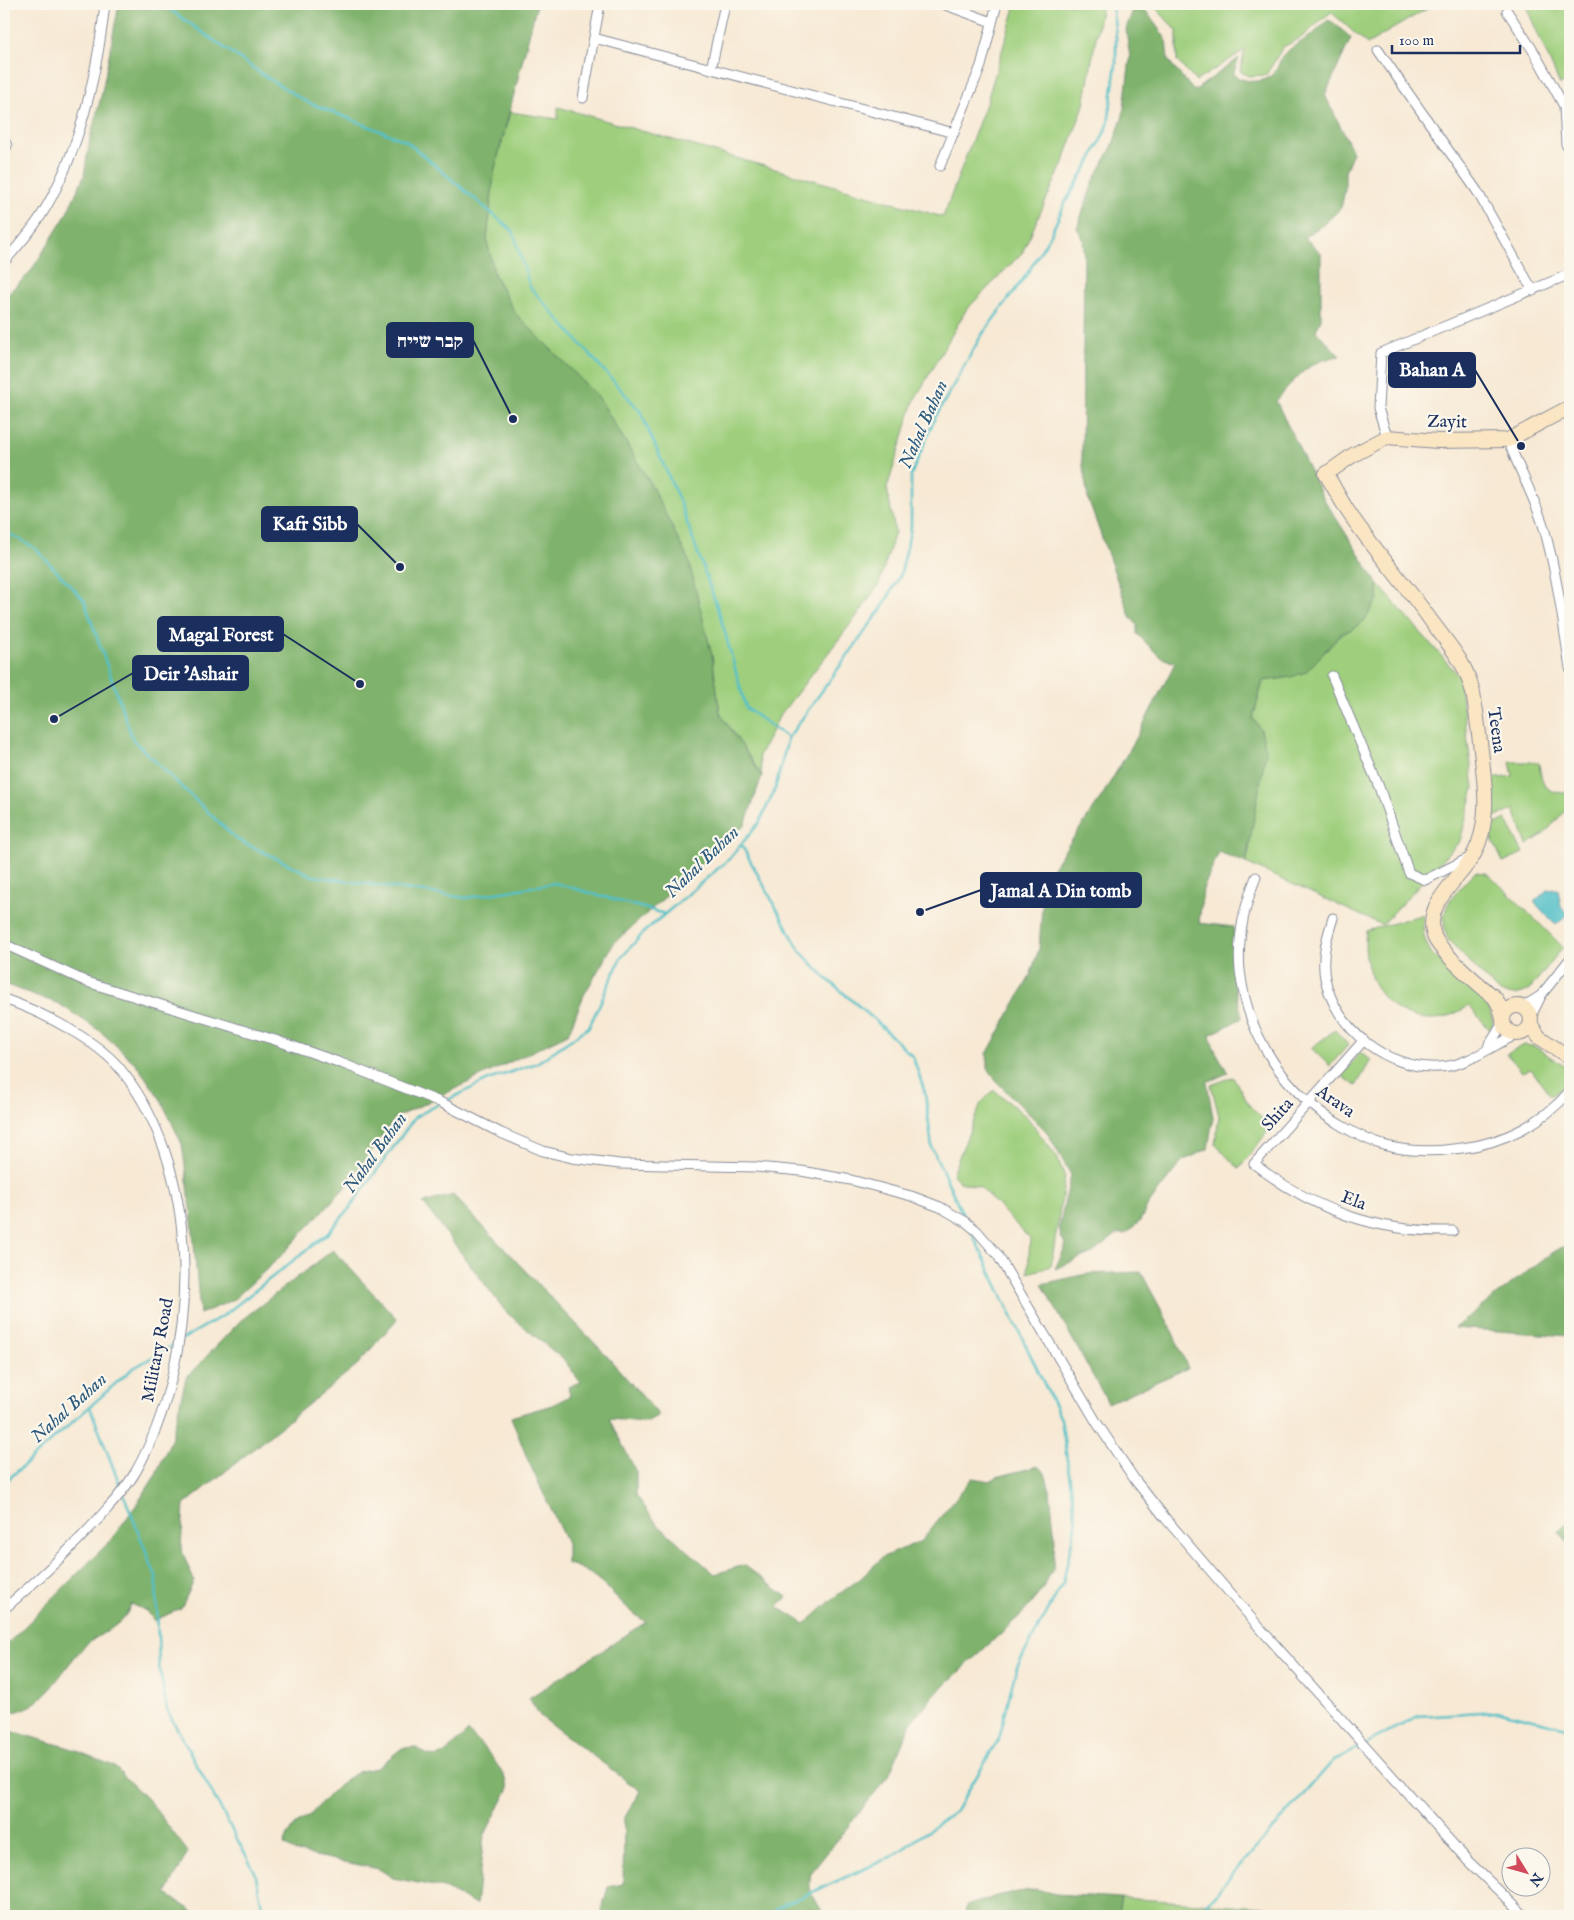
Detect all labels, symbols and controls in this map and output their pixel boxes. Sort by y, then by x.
scale bar [1392,22,1519,54]
text: 100 m [1399,31,1435,50]
callout: קבר שייח [387,323,473,357]
text: קבר שייח [397,330,463,354]
callout: Bahan A [1389,353,1475,387]
text: Bahan A [1399,359,1466,383]
water label: Nahal Bahan [894,377,954,473]
street label: Zayit [1427,411,1467,434]
callout: Kafr Sibb [262,507,357,541]
text: Kafr Sibb [272,513,348,537]
callout: Magal Forest [158,617,283,651]
text: Magal Forest [169,624,274,648]
callout: Deir 'Ashair [133,656,248,690]
text: Deir 'Ashair [144,663,239,687]
street label: Teena [1481,706,1510,755]
water label: Nahal Bahan [660,821,745,904]
callout: Jamal A Din tomb [981,873,1141,907]
text: Jamal A Din tomb [988,880,1131,904]
street label: Arava [1310,1080,1359,1124]
street label: Shita [1257,1093,1299,1137]
water label: Nahal Bahan [338,1108,413,1198]
street label: Ela [1338,1186,1370,1217]
street label: Military Road [137,1296,180,1404]
water label: Nahal Bahan [26,1368,113,1449]
north arrow [1502,1848,1552,1898]
text: N [1525,1868,1547,1889]

